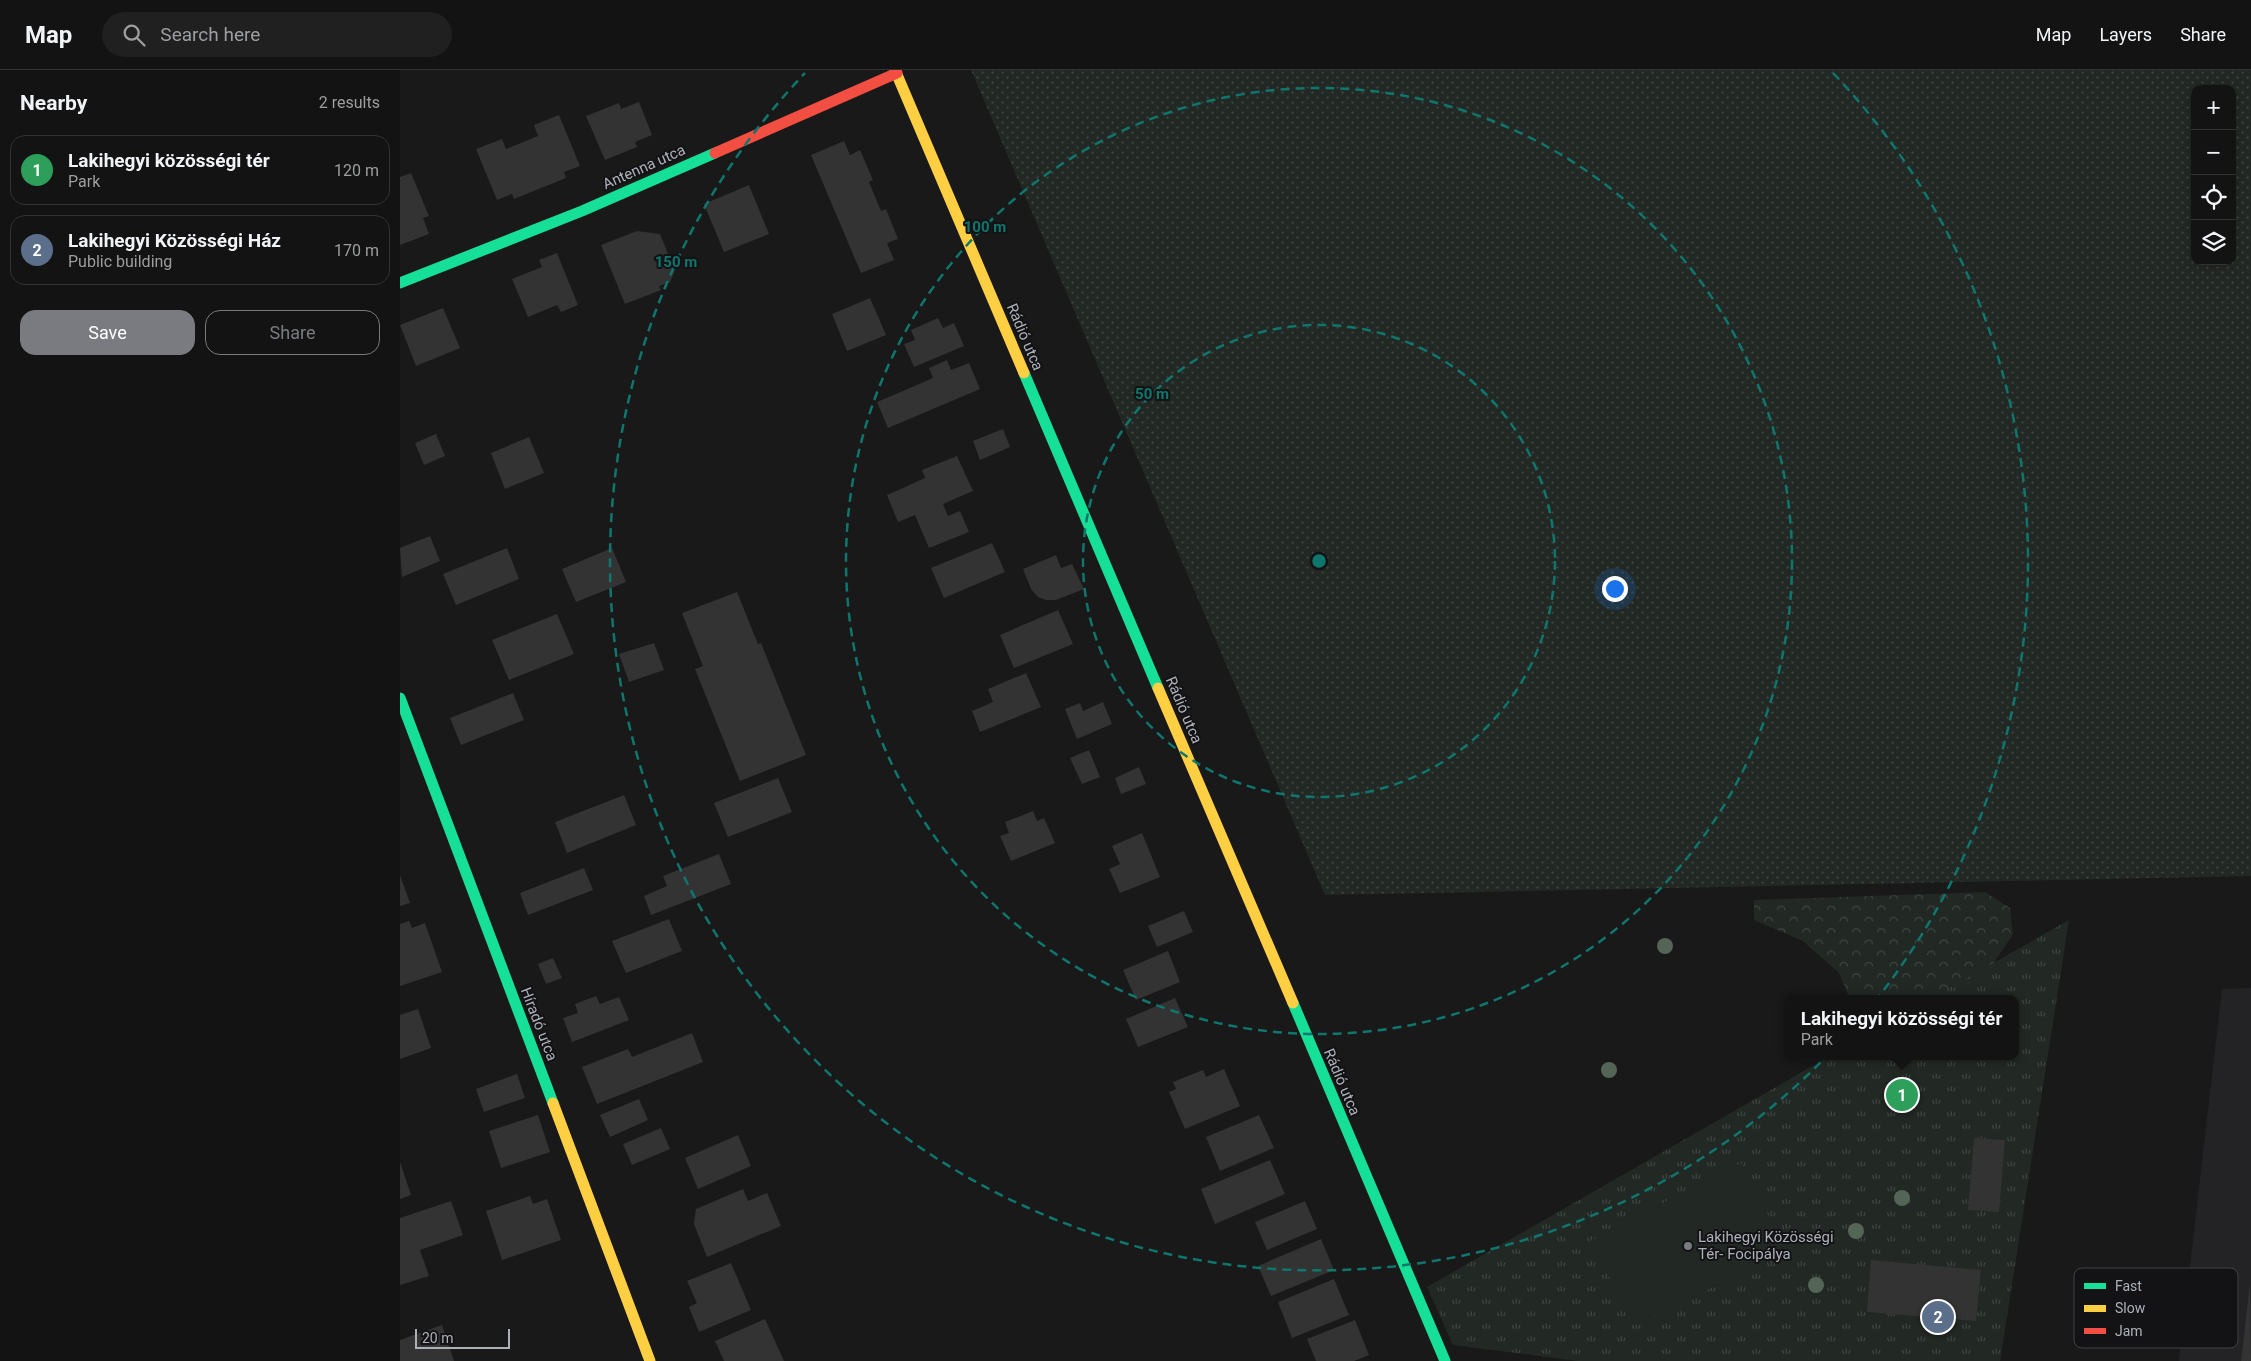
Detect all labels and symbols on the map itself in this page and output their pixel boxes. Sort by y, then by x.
street label: Antenna utca [600,141,688,193]
text: 100 m [964,218,1006,236]
text: 150 m [655,253,697,271]
street label: Rádió utca [1003,301,1047,373]
text: 50 m [1135,385,1169,403]
centre of rings [1310,552,1328,570]
your location [1602,576,1628,602]
street label: Rádió utca [1162,674,1206,746]
street label: Híradó utca [517,985,561,1063]
street label: Rádió utca [1320,1046,1364,1118]
pin: 1 [1886,1076,1918,1114]
place label: Lakihegyi Közösségi Tér- Focipálya [1698,1228,1834,1263]
marker: Lakihegyi Közösségi Tér- Focipálya [1682,1240,1694,1252]
legend [2074,1268,2238,1348]
text: Fast [2115,1278,2142,1294]
pin: 2 [1922,1298,1954,1336]
text: Slow [2115,1300,2146,1316]
text: Jam [2115,1323,2143,1339]
scale bar [415,1326,510,1349]

